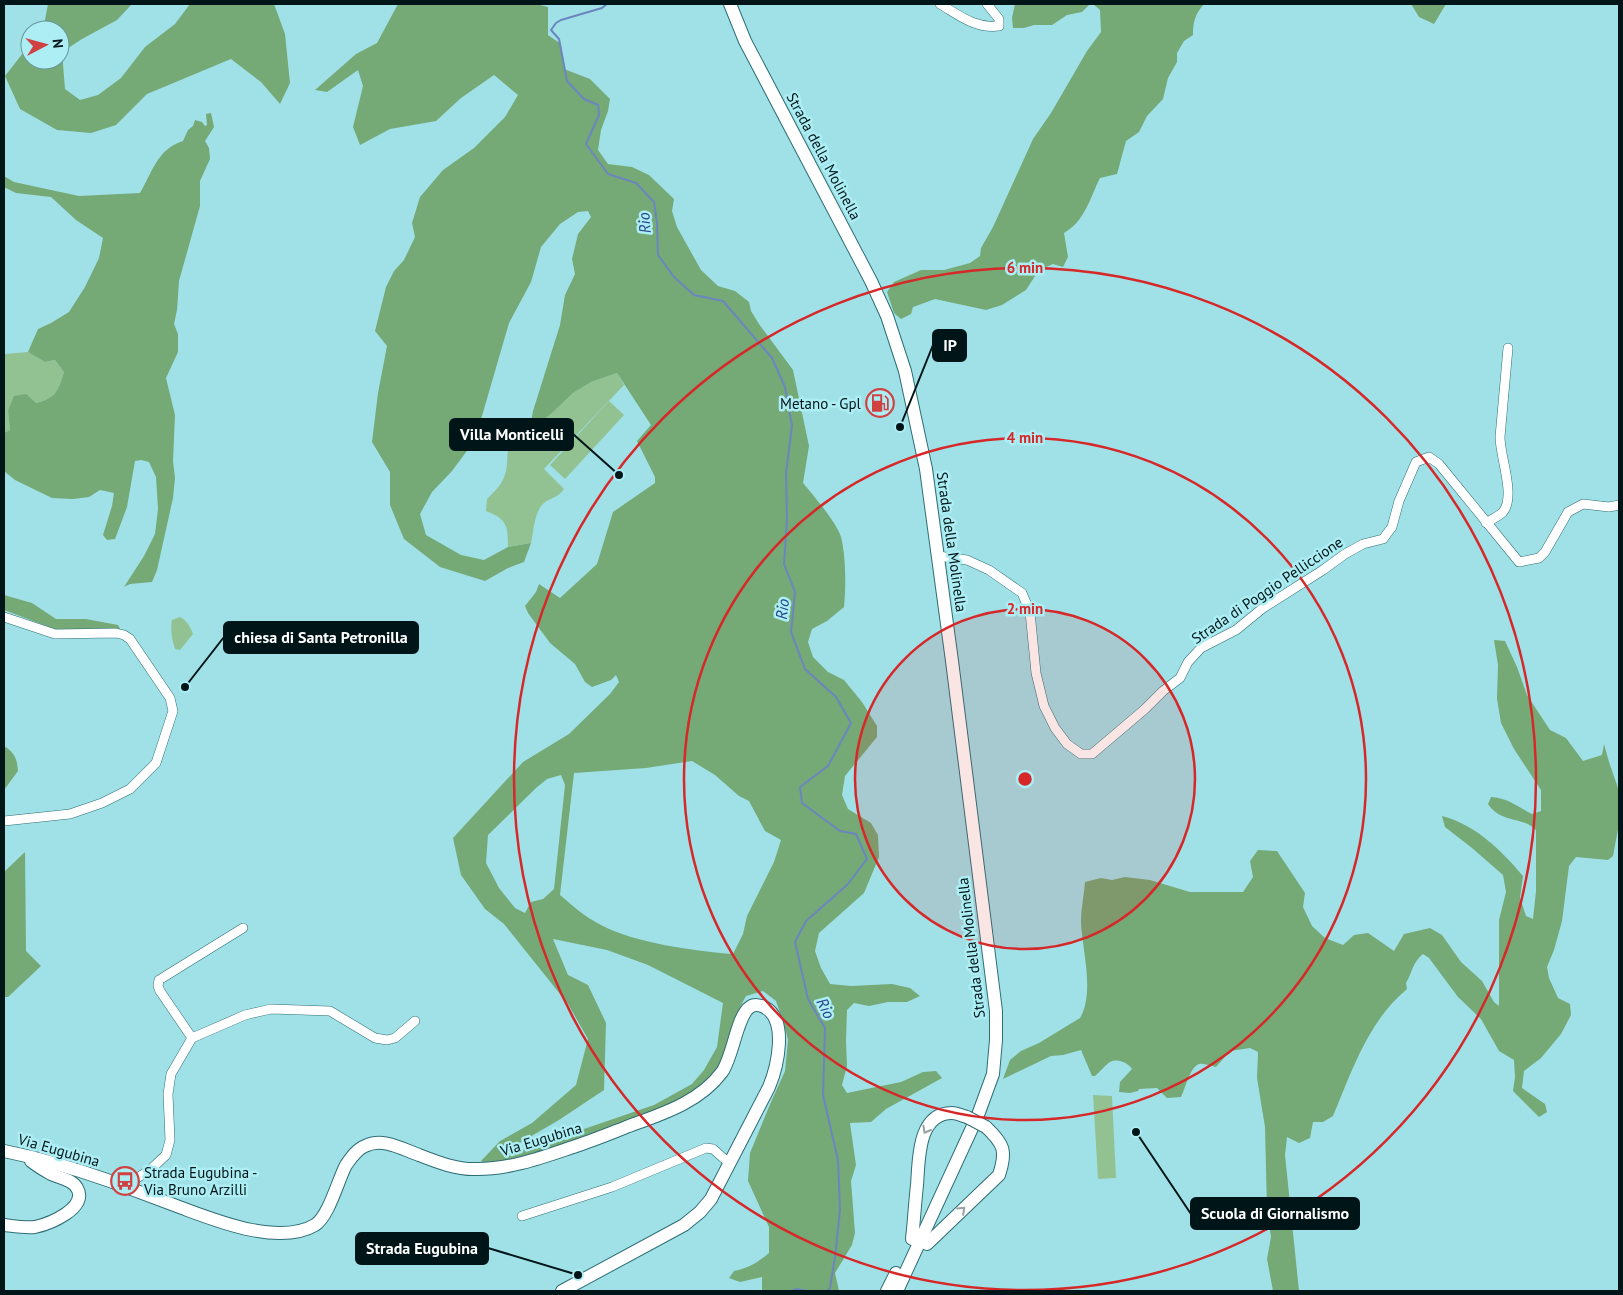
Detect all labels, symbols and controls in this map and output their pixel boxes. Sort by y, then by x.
north arrow [20,20,70,70]
text: N [48,38,67,49]
street label: Strada della Molinella [782,89,866,223]
water label: Rio [633,212,655,234]
text: 6 min [1007,258,1043,277]
callout: IP [933,330,966,361]
text: IP [943,335,957,355]
fuel station icon: Metano - Gpl [865,388,895,418]
place label: Metano - Gpl [780,394,862,413]
callout: Villa Monticelli [450,419,573,450]
text: Villa Monticelli [459,424,564,444]
text: 4 min [1007,428,1043,447]
street label: Strada della Molinella [933,471,971,613]
street label: Strada di Poggio Pelliccione [1188,532,1346,648]
water label: Rio [771,598,793,620]
text: 2 min [1007,599,1043,618]
callout: chiesa di Santa Petronilla [224,622,418,653]
text: chiesa di Santa Petronilla [234,627,408,647]
centre of rings [1016,770,1034,788]
street label: Strada della Molinella [953,877,989,1019]
water label: Rio [812,994,840,1022]
street label: Via Eugubina [497,1118,584,1161]
one-way arrow [923,1125,933,1134]
street label: Via Eugubina [15,1129,102,1171]
place label: Strada Eugubina - Via Bruno Arzilli [143,1163,257,1199]
bus stop icon: Strada Eugubina - Via Bruno Arzilli [110,1166,140,1196]
callout: Scuola di Giornalismo [1191,1198,1359,1229]
text: Scuola di Giornalismo [1201,1203,1350,1223]
one-way arrow [957,1207,966,1216]
callout: Strada Eugubina [356,1233,488,1264]
text: Strada Eugubina [366,1238,478,1258]

